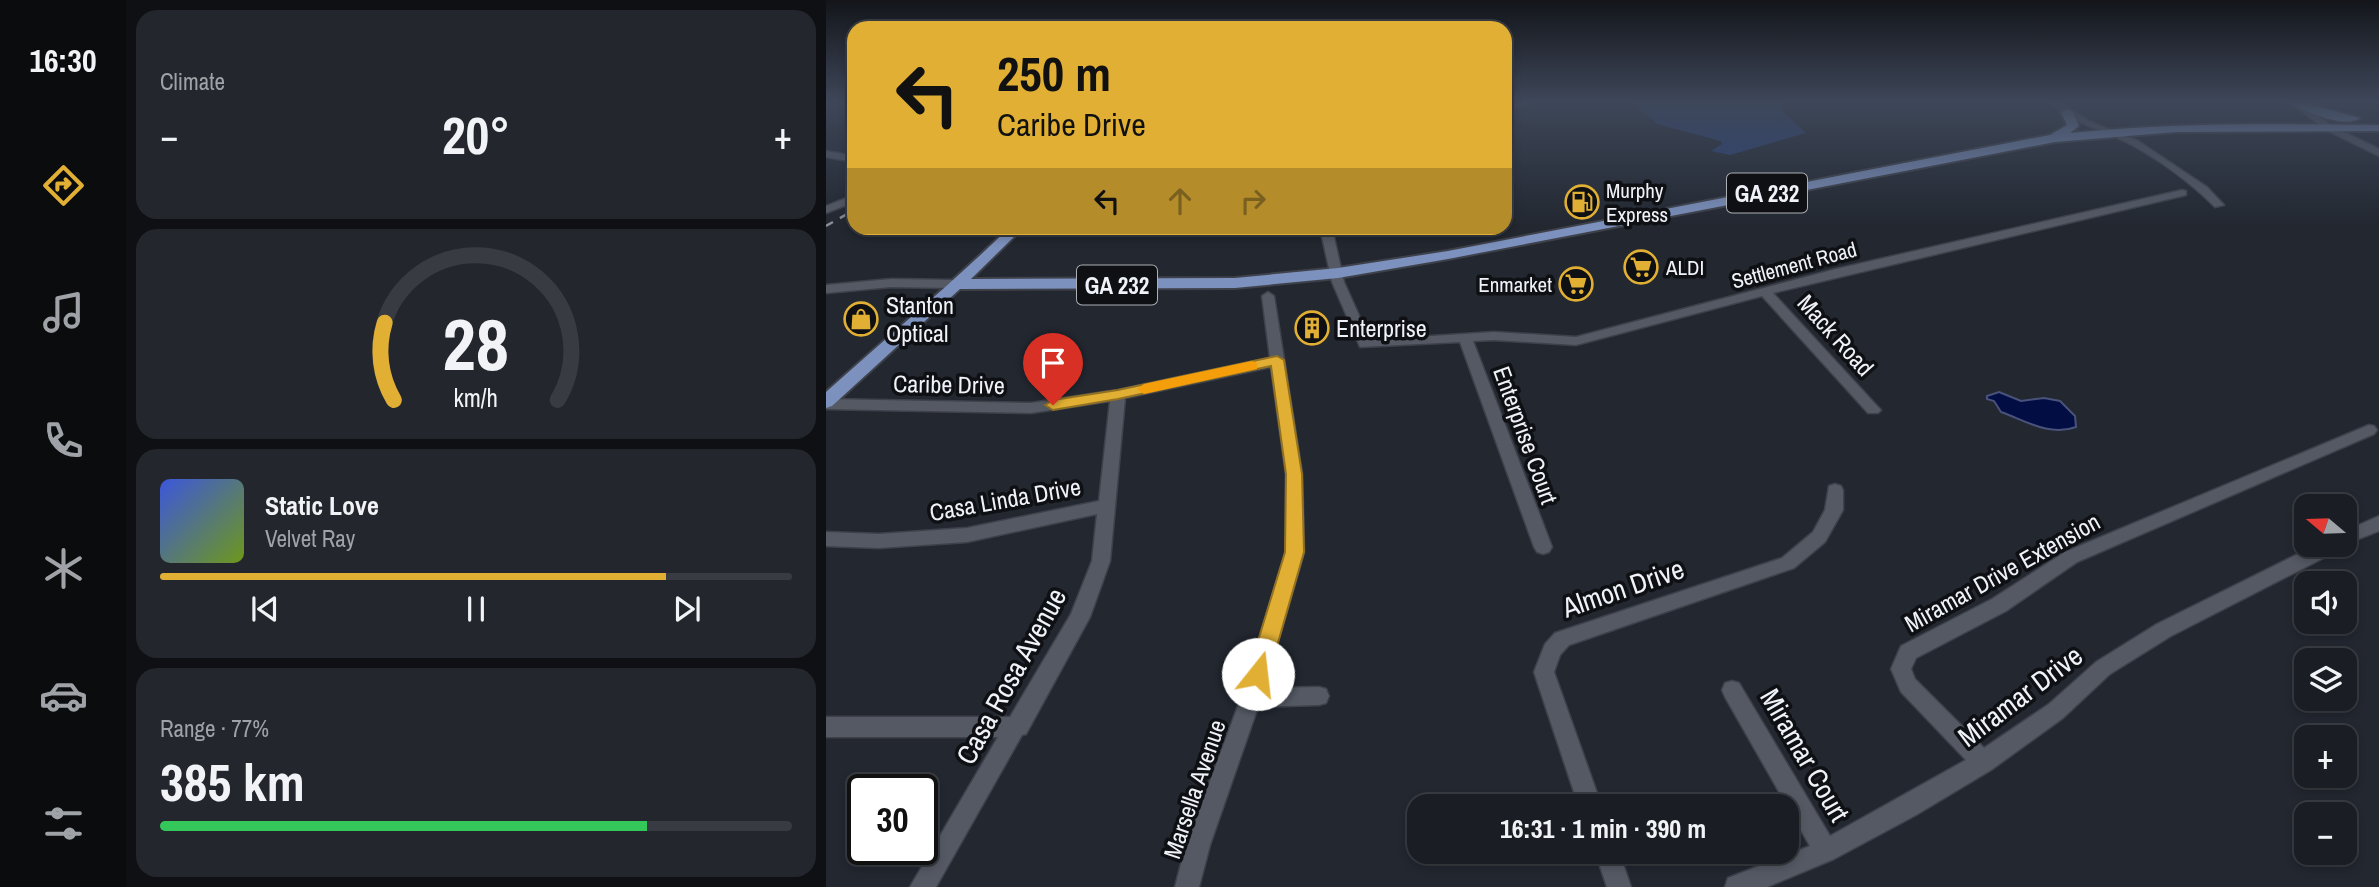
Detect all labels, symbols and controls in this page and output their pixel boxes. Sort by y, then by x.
text: 16:30 [29,39,97,82]
text: 250 m [997,40,1111,106]
icon: left [882,49,973,140]
text: Climate [160,66,225,97]
text: 20° [442,100,510,170]
text: Caribe Drive [997,103,1146,146]
text: − [160,110,178,161]
text: + [774,110,792,161]
icon: directions [39,161,88,210]
road number: GA 232 [1727,174,1807,212]
place label: Murphy Express [1606,176,1668,229]
icon: left [1088,182,1126,220]
icon: ahead [1161,182,1199,220]
icon: right [1234,182,1272,220]
fuel station icon: Murphy Express [1563,183,1601,221]
street label: Settlement Road [1728,234,1860,296]
supermarket icon: ALDI [1622,248,1660,286]
place label: ALDI [1665,253,1704,282]
supermarket icon: Enmarket [1557,265,1595,303]
road number: GA 232 [1077,266,1157,304]
place label: Enmarket [1478,270,1552,299]
street label: Mack Road [1791,287,1881,383]
icon: music [39,288,88,337]
place label: Stanton Optical [886,289,954,349]
text: 28 [443,295,509,393]
shop icon: Stanton Optical [842,300,880,338]
building icon: Enterprise [1293,309,1331,347]
place label: Enterprise [1336,312,1427,344]
pin [1023,333,1083,405]
icon: arrive [1034,344,1072,382]
street label: Enterprise Court [1486,362,1566,509]
street label: Caribe Drive [893,367,1005,401]
text: km/h [454,381,498,415]
icon: phone [39,416,88,465]
street label: Casa Linda Drive [927,470,1083,528]
text: Static Love [265,488,379,523]
north arrow [2294,494,2357,556]
map controls [2294,494,2357,865]
street label: Miramar Drive Extension [1899,505,2105,639]
text: Velvet Ray [265,523,355,554]
icon: climate [39,544,88,593]
street label: Almon Drive [1556,549,1689,627]
button: sound [2294,571,2357,634]
street label: Casa Rosa Avenue [947,581,1075,771]
icon: previous [246,590,284,628]
icon: pause [457,590,495,628]
icon: next [668,590,706,628]
position arrow [1221,637,1295,711]
street label: Miramar Drive [1950,637,2090,755]
button: layers [2294,648,2357,711]
icon: car [39,671,88,720]
street label: Miramar Court [1752,681,1858,829]
text: Range · 77% [160,713,269,744]
street label: Marsella Avenue [1155,715,1233,863]
button: + [2294,725,2357,788]
text: 385 km [160,747,305,817]
speed limit sign: 30 [847,774,938,865]
icon: filters [39,799,88,848]
button: − [2294,802,2357,865]
text: 16:31 · 1 min · 390 m [1500,811,1706,846]

